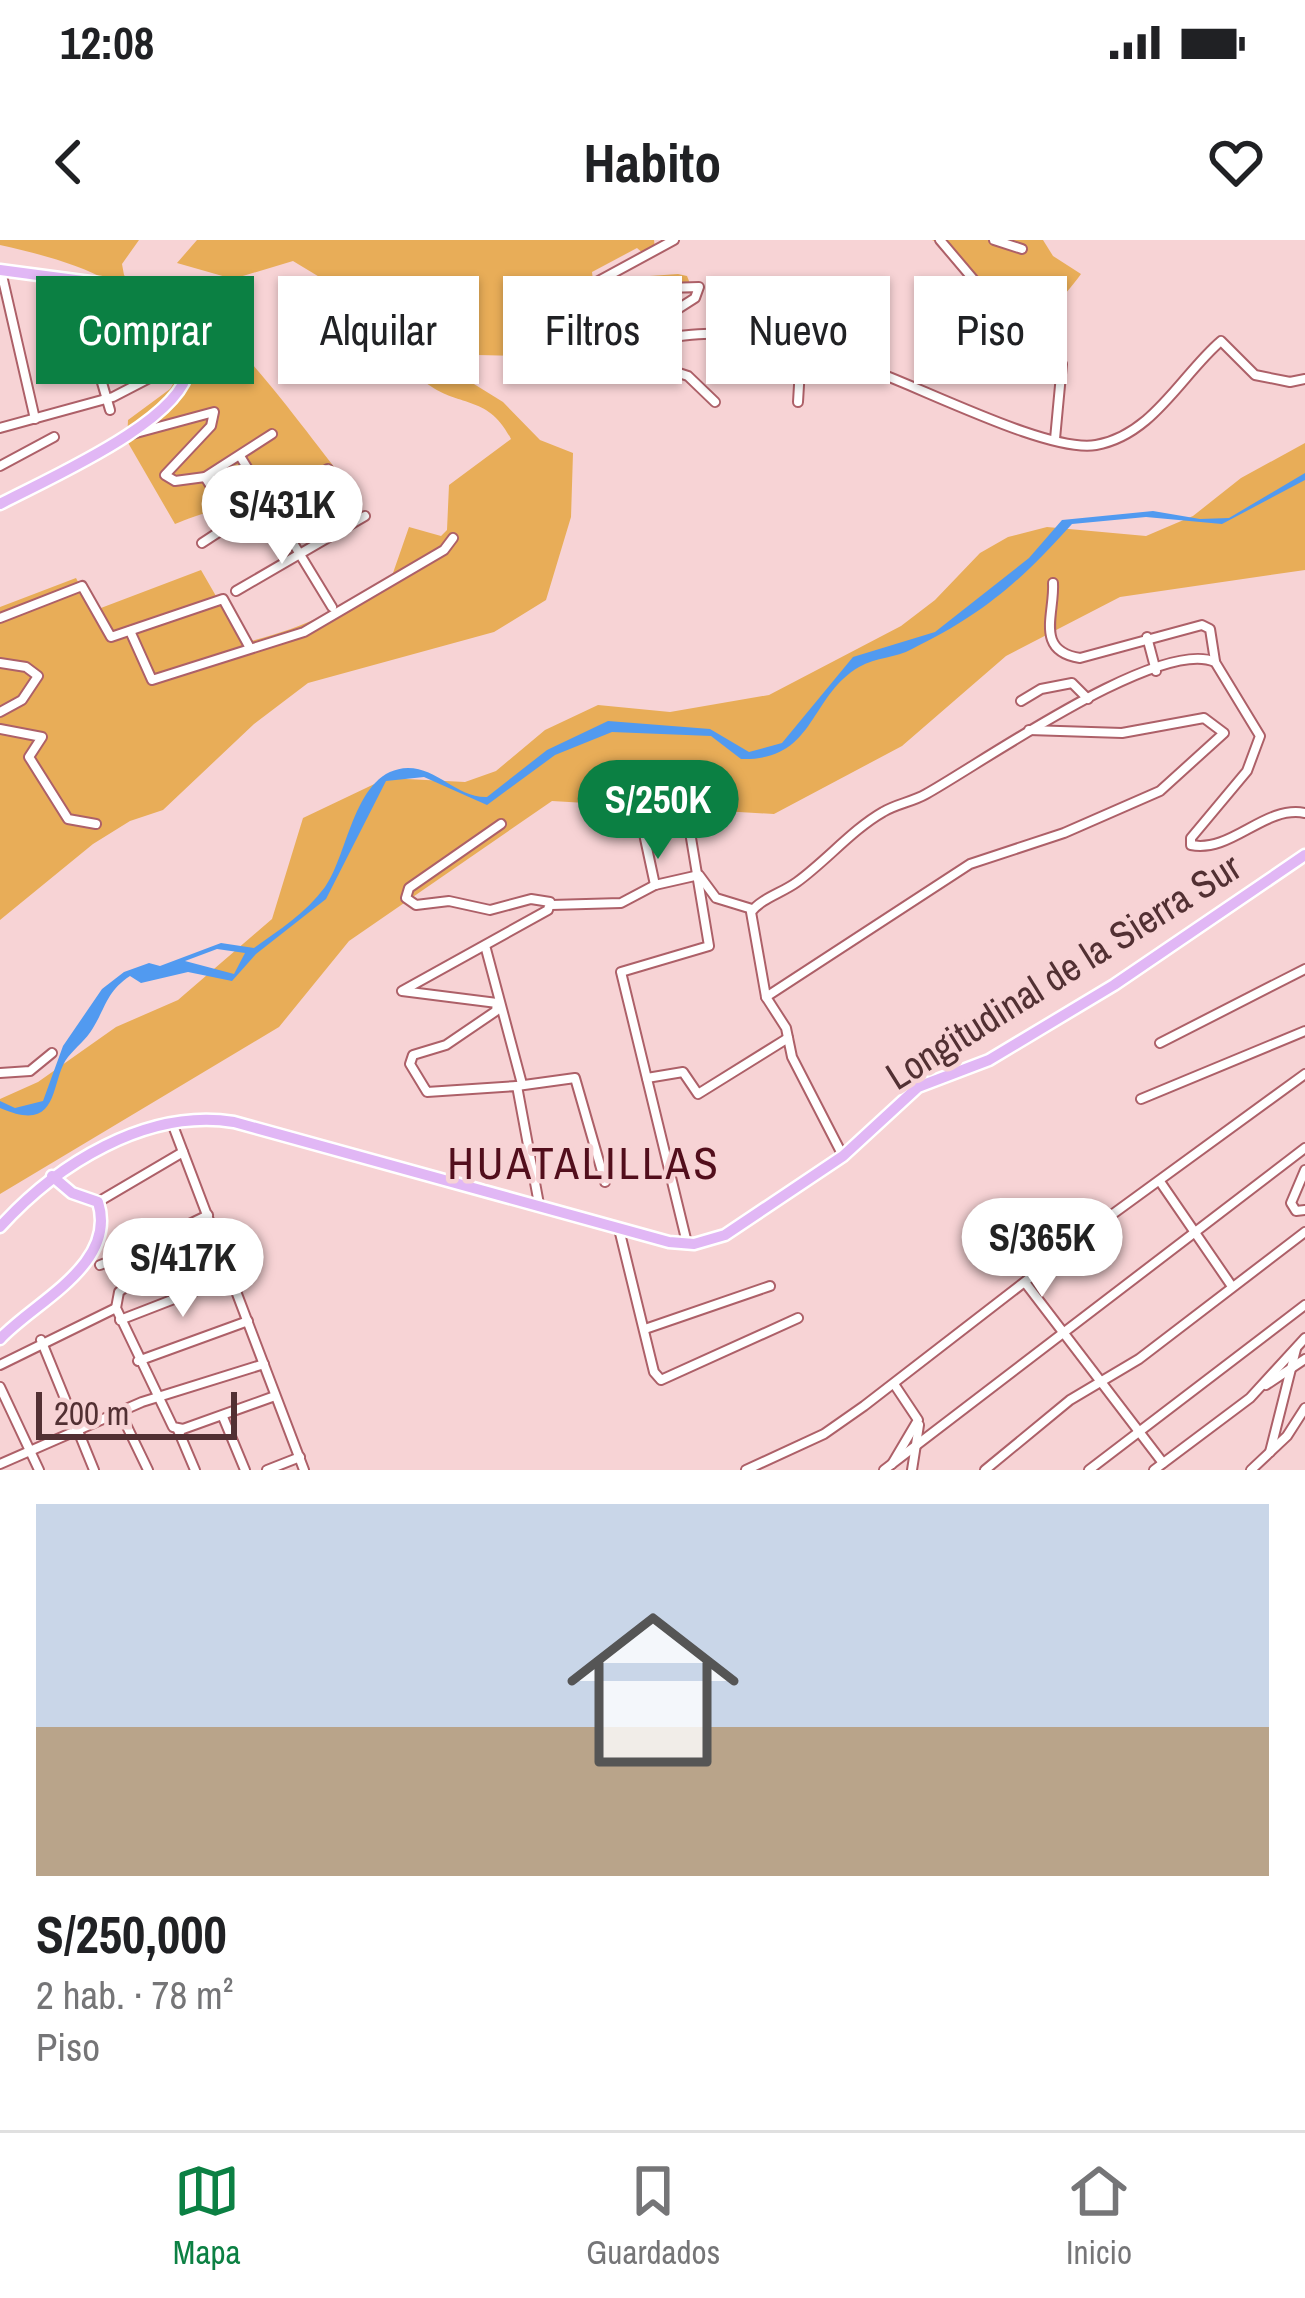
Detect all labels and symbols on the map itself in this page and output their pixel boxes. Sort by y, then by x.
pin: S/431K [184,465,380,567]
pin: S/250K [560,760,756,862]
street label: Longitudinal de la Sierra Sur [876,840,1250,1101]
district label: HUATALILLAS [447,1132,721,1193]
pin: S/365K [944,1198,1140,1300]
pin: S/417K [85,1218,281,1320]
scale bar [36,1386,237,1439]

